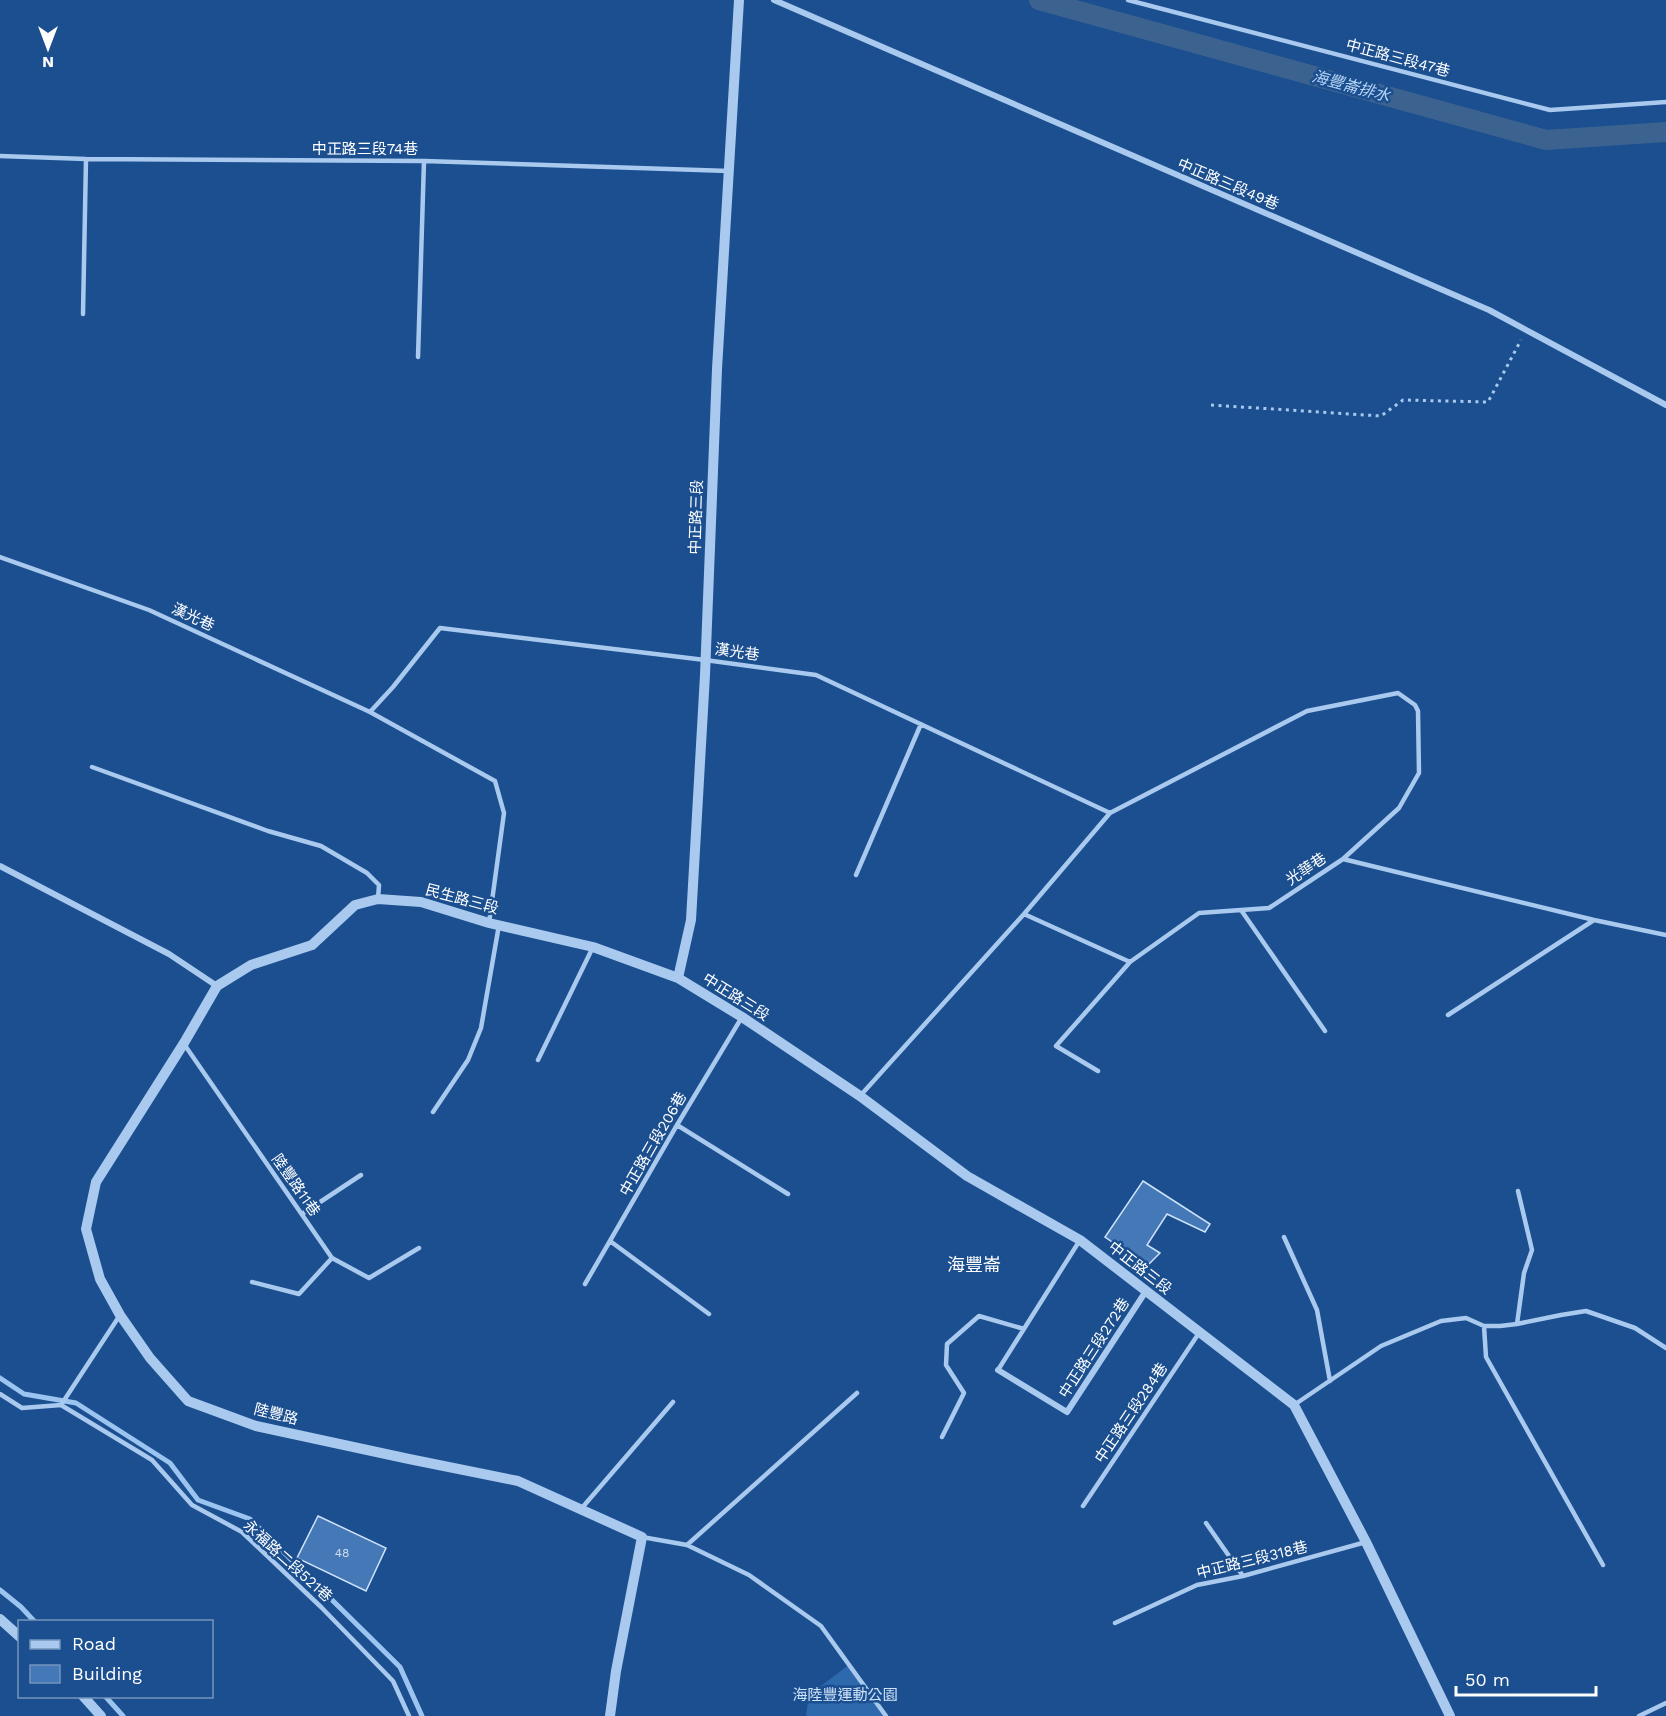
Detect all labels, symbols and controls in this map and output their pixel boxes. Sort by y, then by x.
north arrow [18,18,78,78]
street label: 中正路三段47巷 [1344,35,1452,81]
text: N [42,53,54,72]
water label: 海豐崙排水 [1310,66,1393,106]
street label: 中正路三段74巷 [312,140,418,158]
street label: 中正路三段49巷 [1175,155,1281,213]
street label: 中正路三段 [686,479,706,555]
street label: 漢光巷 [169,599,217,635]
street label: 漢光巷 [713,640,761,664]
street label: 光華巷 [1282,849,1330,889]
street label: 民生路三段 [423,881,501,917]
street label: 中正路三段 [699,969,773,1025]
street label: 中正路三段206巷 [616,1089,690,1199]
street label: 陸豐路11巷 [268,1150,324,1220]
street label: 中正路三段 [1105,1238,1175,1298]
district label: 海豐崙 [947,1254,1001,1275]
street label: 中正路三段272巷 [1055,1295,1133,1401]
street label: 中正路三段284巷 [1091,1359,1171,1467]
street label: 陸豐路 [252,1400,300,1428]
street label: 永福路二段521巷 [240,1516,336,1606]
street label: 中正路三段318巷 [1195,1537,1309,1583]
house number: 48 [335,1546,349,1560]
legend [18,1620,213,1698]
text: Road [72,1633,116,1654]
scale bar [1456,1659,1596,1697]
text: Building [72,1663,142,1684]
text: 50 m [1465,1669,1510,1690]
park label: 海陸豐運動公園 [792,1686,898,1704]

